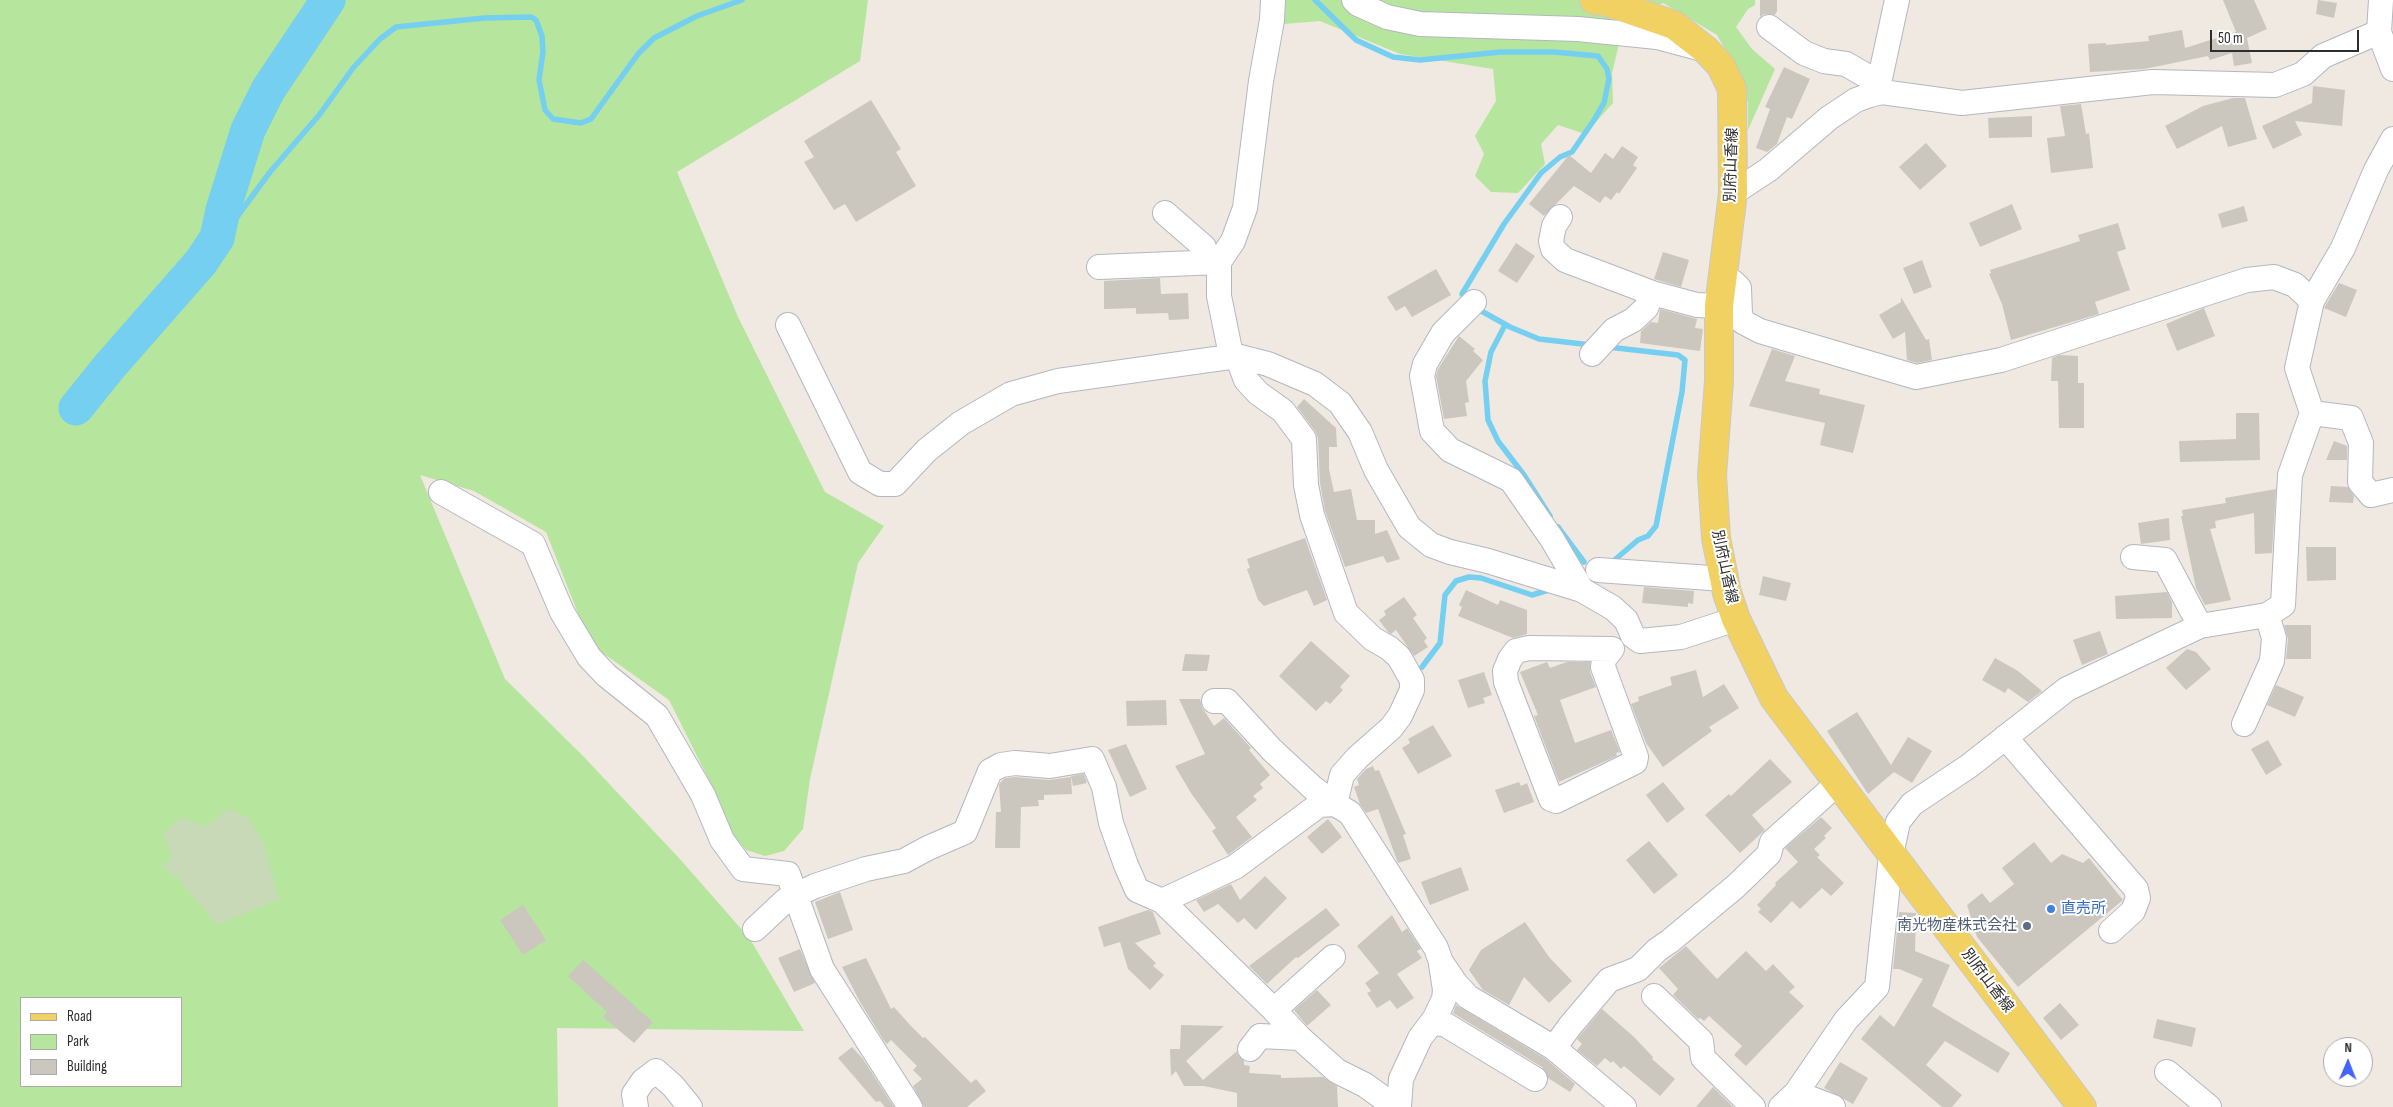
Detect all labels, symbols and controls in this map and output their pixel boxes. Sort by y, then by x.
scale bar [2213,20,2362,52]
text: 50 m [2218,29,2243,48]
street label: 別府山香線 [1722,127,1742,203]
street label: 別府山香線 [1707,528,1741,606]
place label: 直売所 [2061,900,2106,918]
marker: 直売所 [2045,903,2057,915]
place label: 南光物産株式会社 [1897,917,2017,935]
marker: 南光物産株式会社 [2021,920,2033,932]
street label: 別府山香線 [1957,946,2017,1016]
legend [20,997,182,1087]
text: Road [67,1007,92,1026]
text: Park [67,1032,89,1051]
north arrow [2323,1037,2373,1087]
text: N [2344,1039,2352,1056]
text: Building [67,1057,107,1076]

